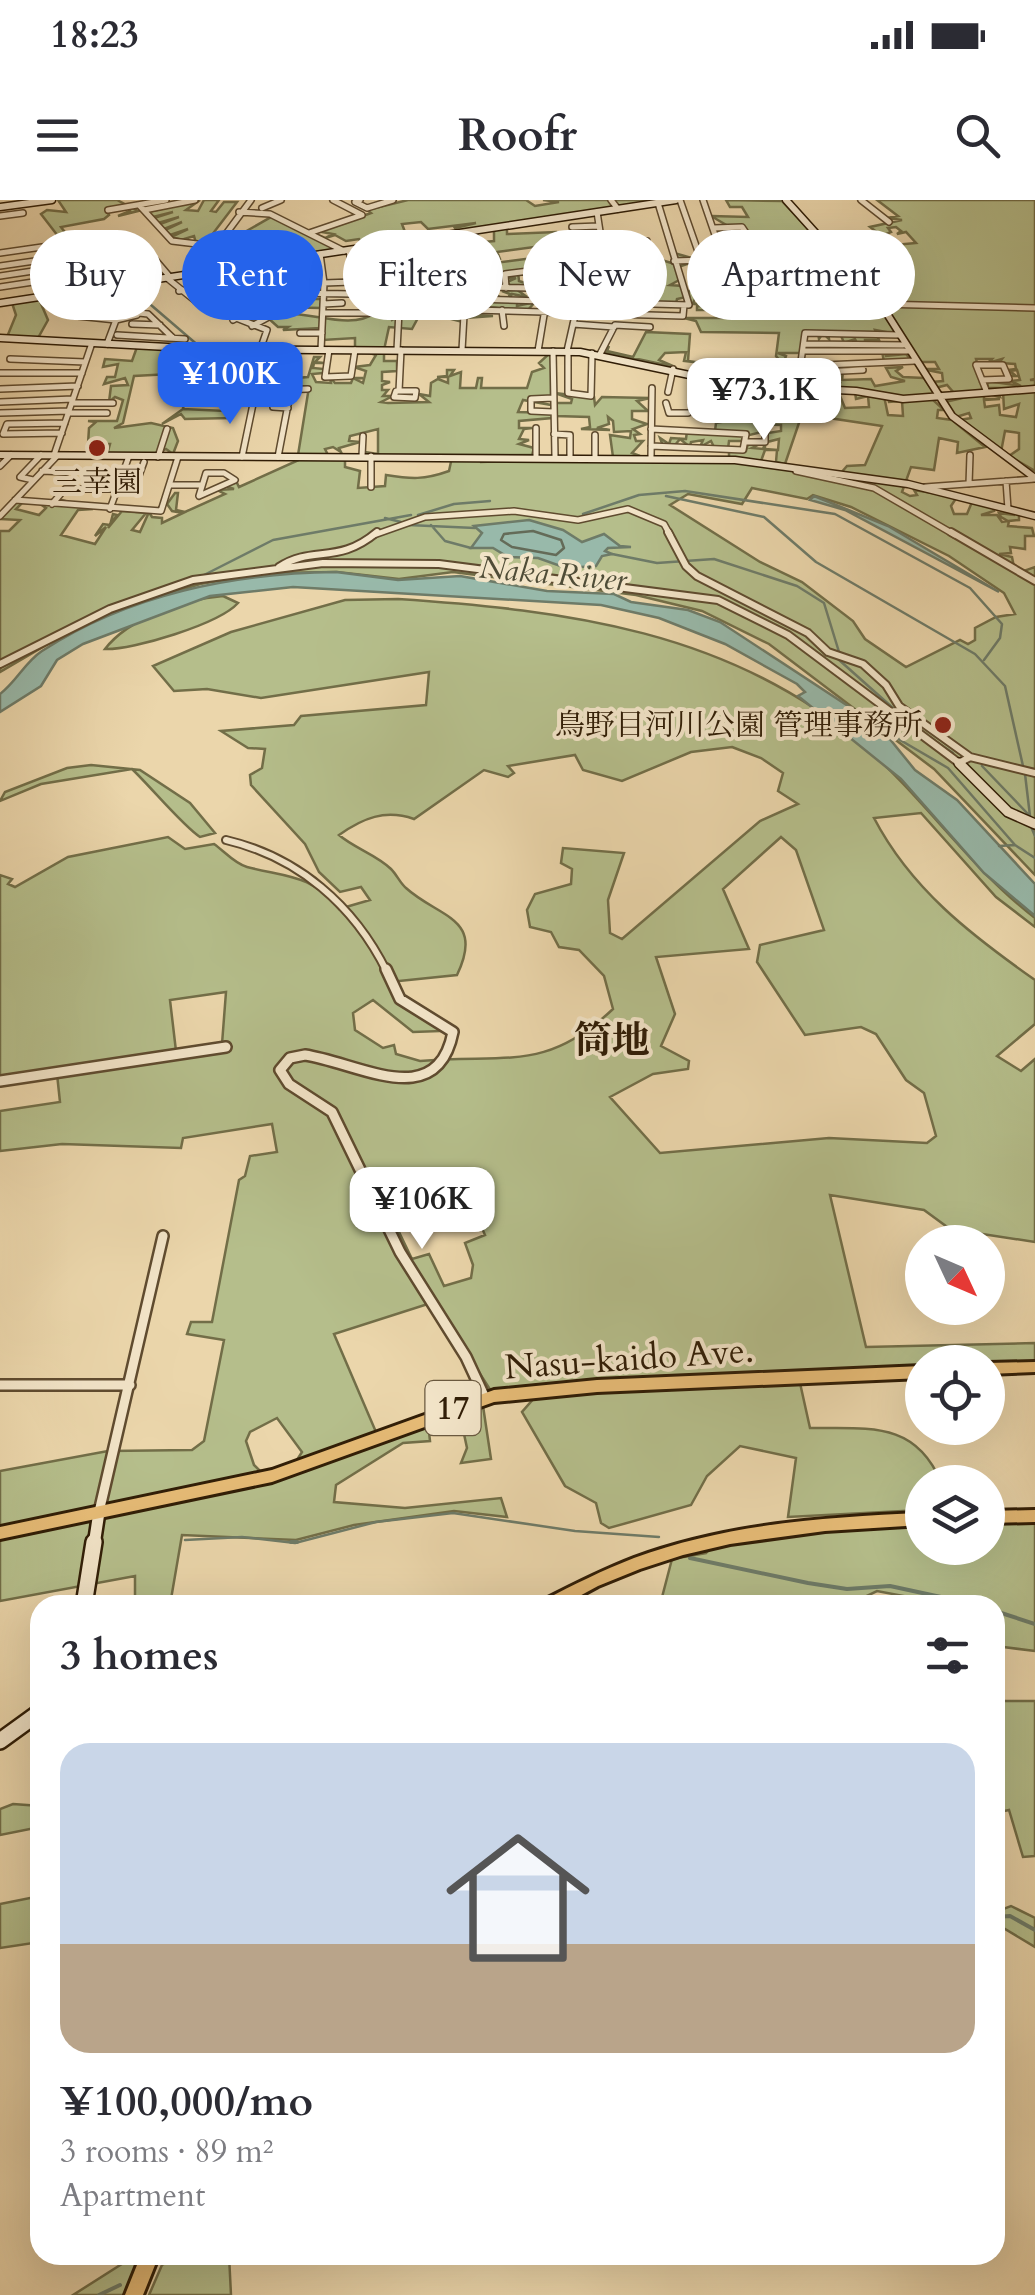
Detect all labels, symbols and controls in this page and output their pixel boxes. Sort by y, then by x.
text: 18:23 [50,9,139,61]
text: Roofr [458,105,577,166]
icon: menu [30,108,85,163]
icon: search [950,108,1005,163]
chip: Buy [30,230,162,320]
chip: Rent [182,230,323,320]
chip: Filters [343,230,503,320]
chip: New [523,230,667,320]
chip: Apartment [687,230,915,320]
pin: ¥100K [160,342,300,427]
text: ¥100K [180,352,280,396]
pin: ¥73.1K [683,358,845,443]
text: ¥73.1K [709,368,819,412]
marker: 三幸園 [86,437,108,459]
place label: 三幸園 [52,462,142,503]
water label: Naka River [477,546,630,602]
place label: 鳥野目河川公園 管理事務所 [555,705,923,746]
marker: 鳥野目河川公園 管理事務所 [932,714,954,736]
district label: 筒地 [574,1015,650,1067]
pin: ¥106K [352,1167,492,1252]
text: ¥106K [372,1177,472,1221]
north arrow [905,1225,1005,1325]
map controls [905,1225,1005,1565]
street label: Nasu-kaido Ave. [503,1326,755,1392]
button: locate [905,1345,1005,1445]
road number: 17 [426,1381,480,1435]
button: layers [905,1465,1005,1565]
text: 3 homes [60,1627,218,1684]
icon: filters [920,1628,975,1683]
icon: home [428,1808,608,1988]
text: ¥100,000/mo [60,2073,313,2130]
text: 3 rooms · 89 m² [60,2130,273,2174]
text: Apartment [60,2174,205,2218]

